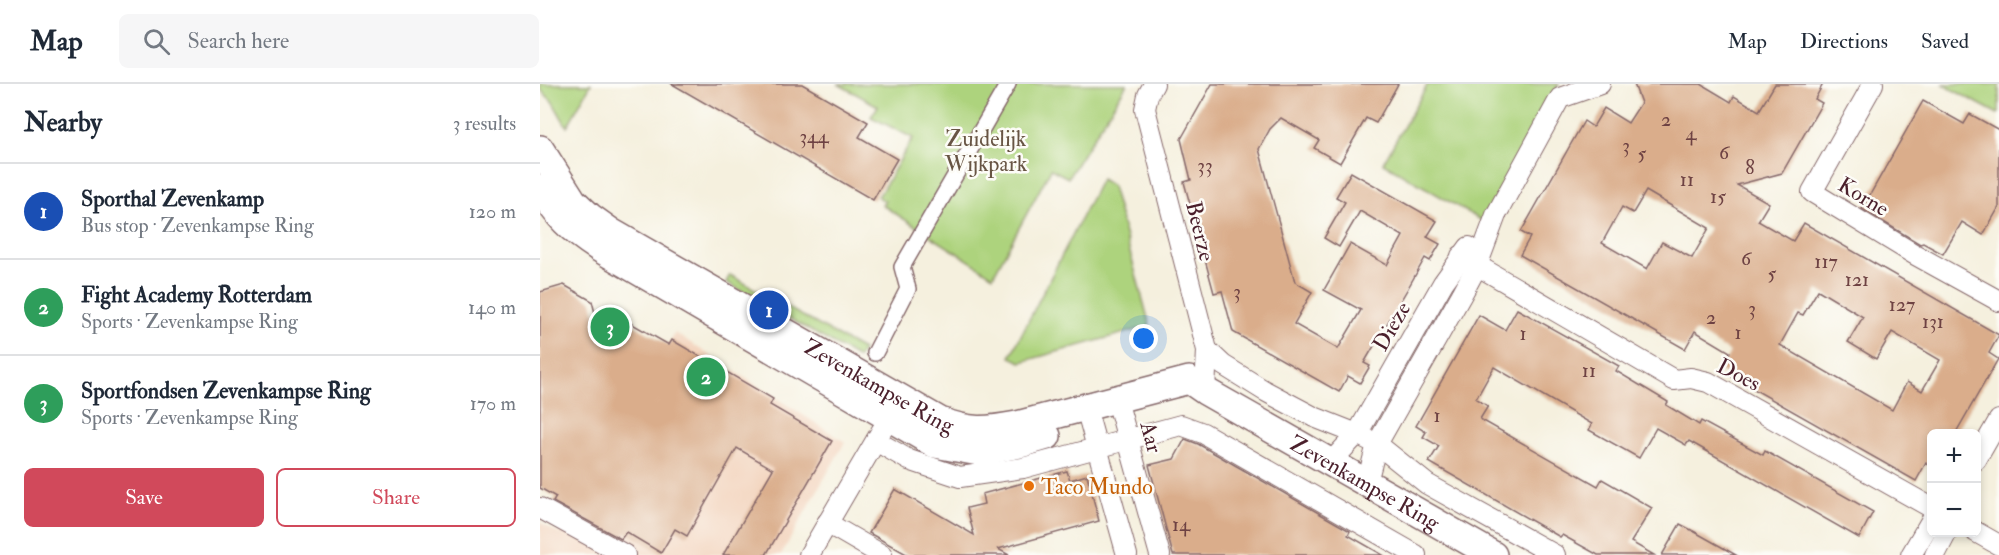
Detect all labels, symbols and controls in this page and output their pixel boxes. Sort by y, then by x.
search box [119,14,539,68]
text: Map [30,24,83,59]
icon: search [140,25,173,58]
text: Search here [188,27,289,55]
text: Map [1727,28,1767,55]
text: Directions [1800,28,1888,55]
text: Saved [1921,28,1969,55]
text: Nearby [24,107,102,139]
house number: 2 [1661,107,1671,132]
text: 3 results [453,111,516,136]
house number: 4 [1686,121,1698,146]
house number: 344 [799,124,830,149]
park label: Zuidelijk Wijkpark [944,125,1028,179]
house number: 3 [1622,133,1630,158]
house number: 6 [1719,140,1730,165]
house number: 5 [1638,141,1647,166]
house number: 33 [1197,153,1213,178]
house number: 8 [1745,155,1755,180]
house number: 11 [1680,167,1694,192]
street label: Korne [1833,171,1894,223]
house number: 15 [1710,184,1726,209]
text: Sporthal Zevenkamp [81,185,264,213]
street label: Beerze [1179,198,1221,264]
text: 1 [40,199,47,224]
text: 120 m [469,199,516,224]
text: Bus stop · Zevenkampse Ring [81,213,314,238]
house number: 6 [1741,246,1752,271]
house number: 117 [1814,249,1838,274]
house number: 5 [1768,261,1777,286]
house number: 121 [1845,267,1869,292]
house number: 3 [1233,279,1241,304]
text: Fight Academy Rotterdam [81,281,312,309]
pin: 1 [750,288,788,332]
house number: 127 [1889,292,1915,317]
text: 2 [38,295,49,320]
text: 140 m [468,295,516,320]
house number: 3 [1748,296,1756,321]
street label: Dieze [1367,297,1417,356]
pin: 3 [590,304,630,350]
house number: 2 [1706,305,1716,330]
text: Sports · Zevenkampse Ring [81,309,298,334]
house number: 131 [1922,309,1944,334]
house number: 1 [1734,320,1742,345]
house number: 1 [1519,321,1527,346]
your location [1129,324,1158,353]
street label: Zevenkampse Ring [799,333,958,440]
street label: Does [1712,352,1765,398]
pin: 2 [686,354,726,400]
house number: 11 [1582,358,1596,383]
text: Sportfondsen Zevenkampse Ring [81,377,371,405]
text: 3 [40,391,47,416]
text: 170 m [470,391,516,416]
house number: 1 [1433,403,1441,428]
text: Sports · Zevenkampse Ring [81,405,298,430]
street label: Aar [1133,418,1169,457]
street label: Zevenkampse Ring [1285,429,1446,537]
map controls [1927,429,1981,537]
button: + [1927,429,1981,483]
button: Save [24,468,264,527]
button: Share [276,468,516,527]
place label: Taco Mundo [1041,473,1153,501]
marker: Taco Mundo [1022,479,1036,493]
button: − [1927,483,1981,537]
house number: 14 [1172,512,1191,537]

